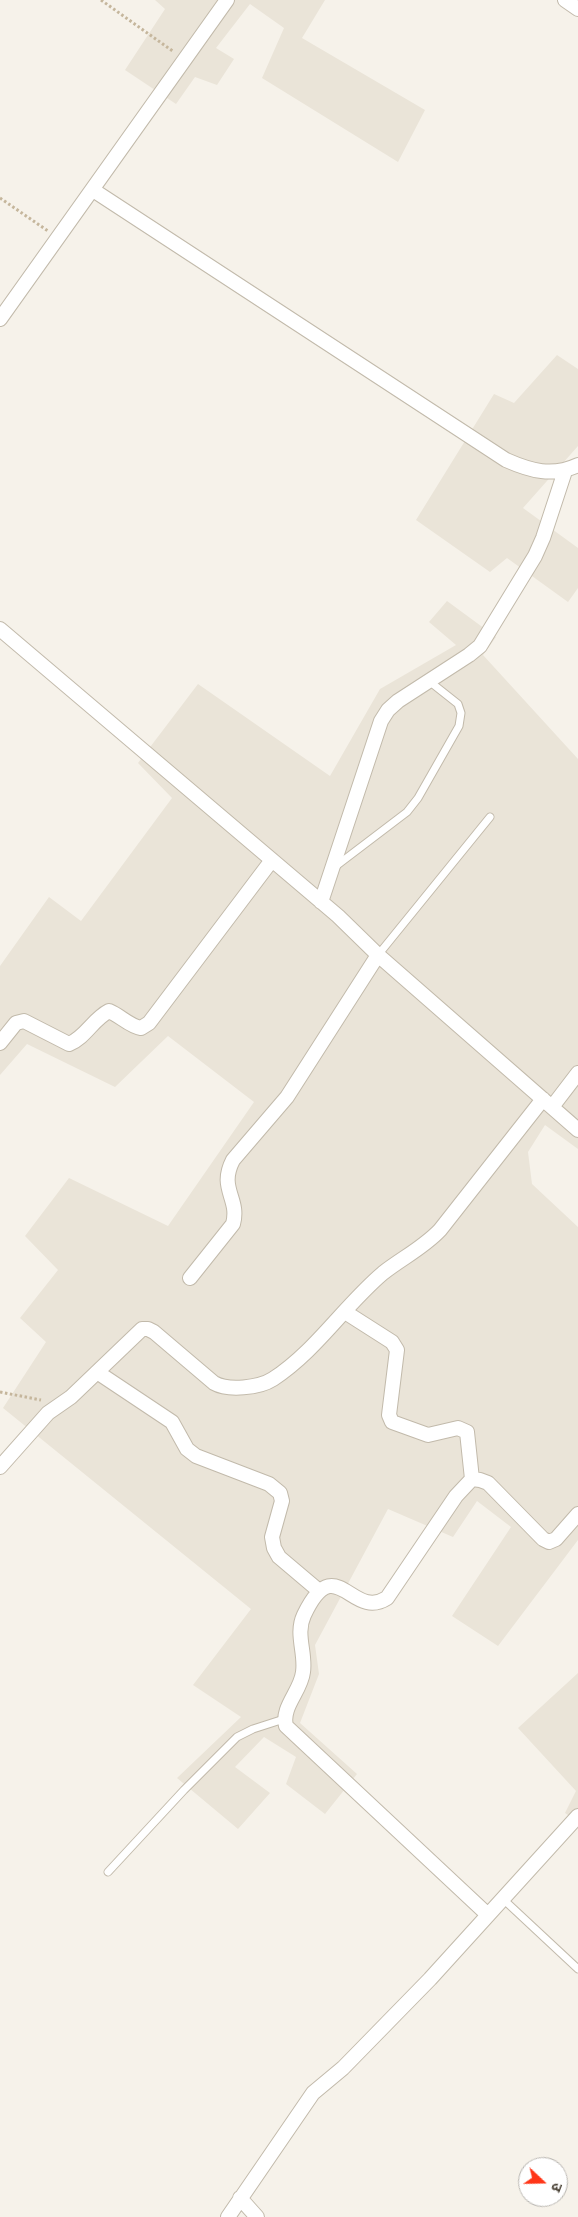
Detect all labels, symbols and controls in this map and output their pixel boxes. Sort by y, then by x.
north arrow [518,2157,568,2207]
text: उ [547,2180,566,2194]

